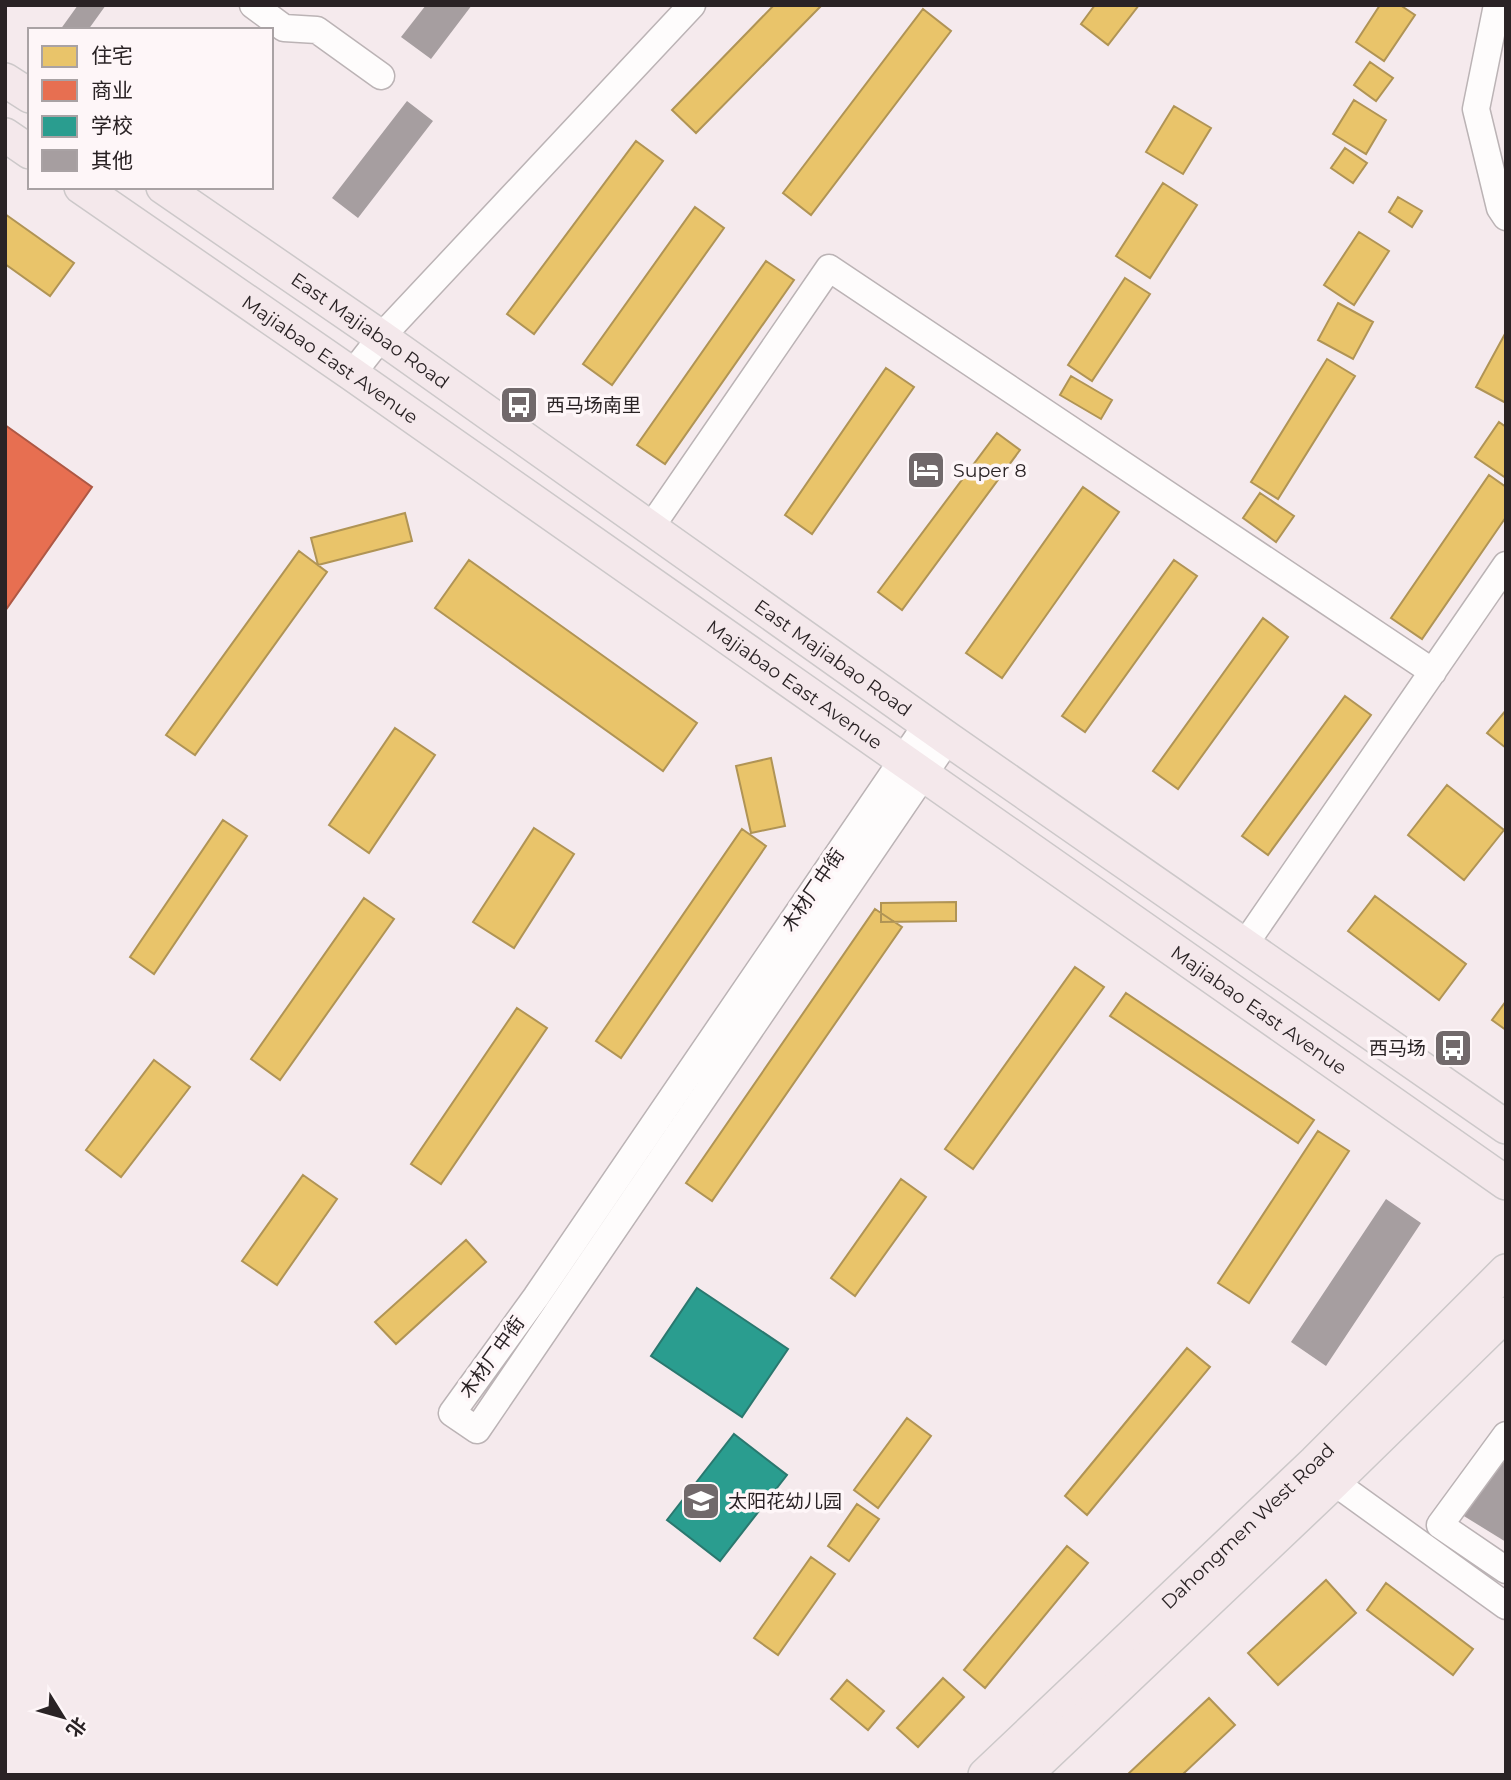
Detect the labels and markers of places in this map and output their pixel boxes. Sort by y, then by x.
bus stop icon: 西马场南里 [498,384,540,426]
place label: 西马场南里 [546,394,641,417]
hotel icon: Super 8 [905,449,947,491]
place label: Super 8 [953,459,1027,482]
bus stop icon: 西马场 [1432,1027,1474,1069]
place label: 西马场 [1369,1037,1426,1060]
school or university icon: 太阳花幼儿园 [680,1480,722,1522]
place label: 太阳花幼儿园 [728,1490,842,1513]

